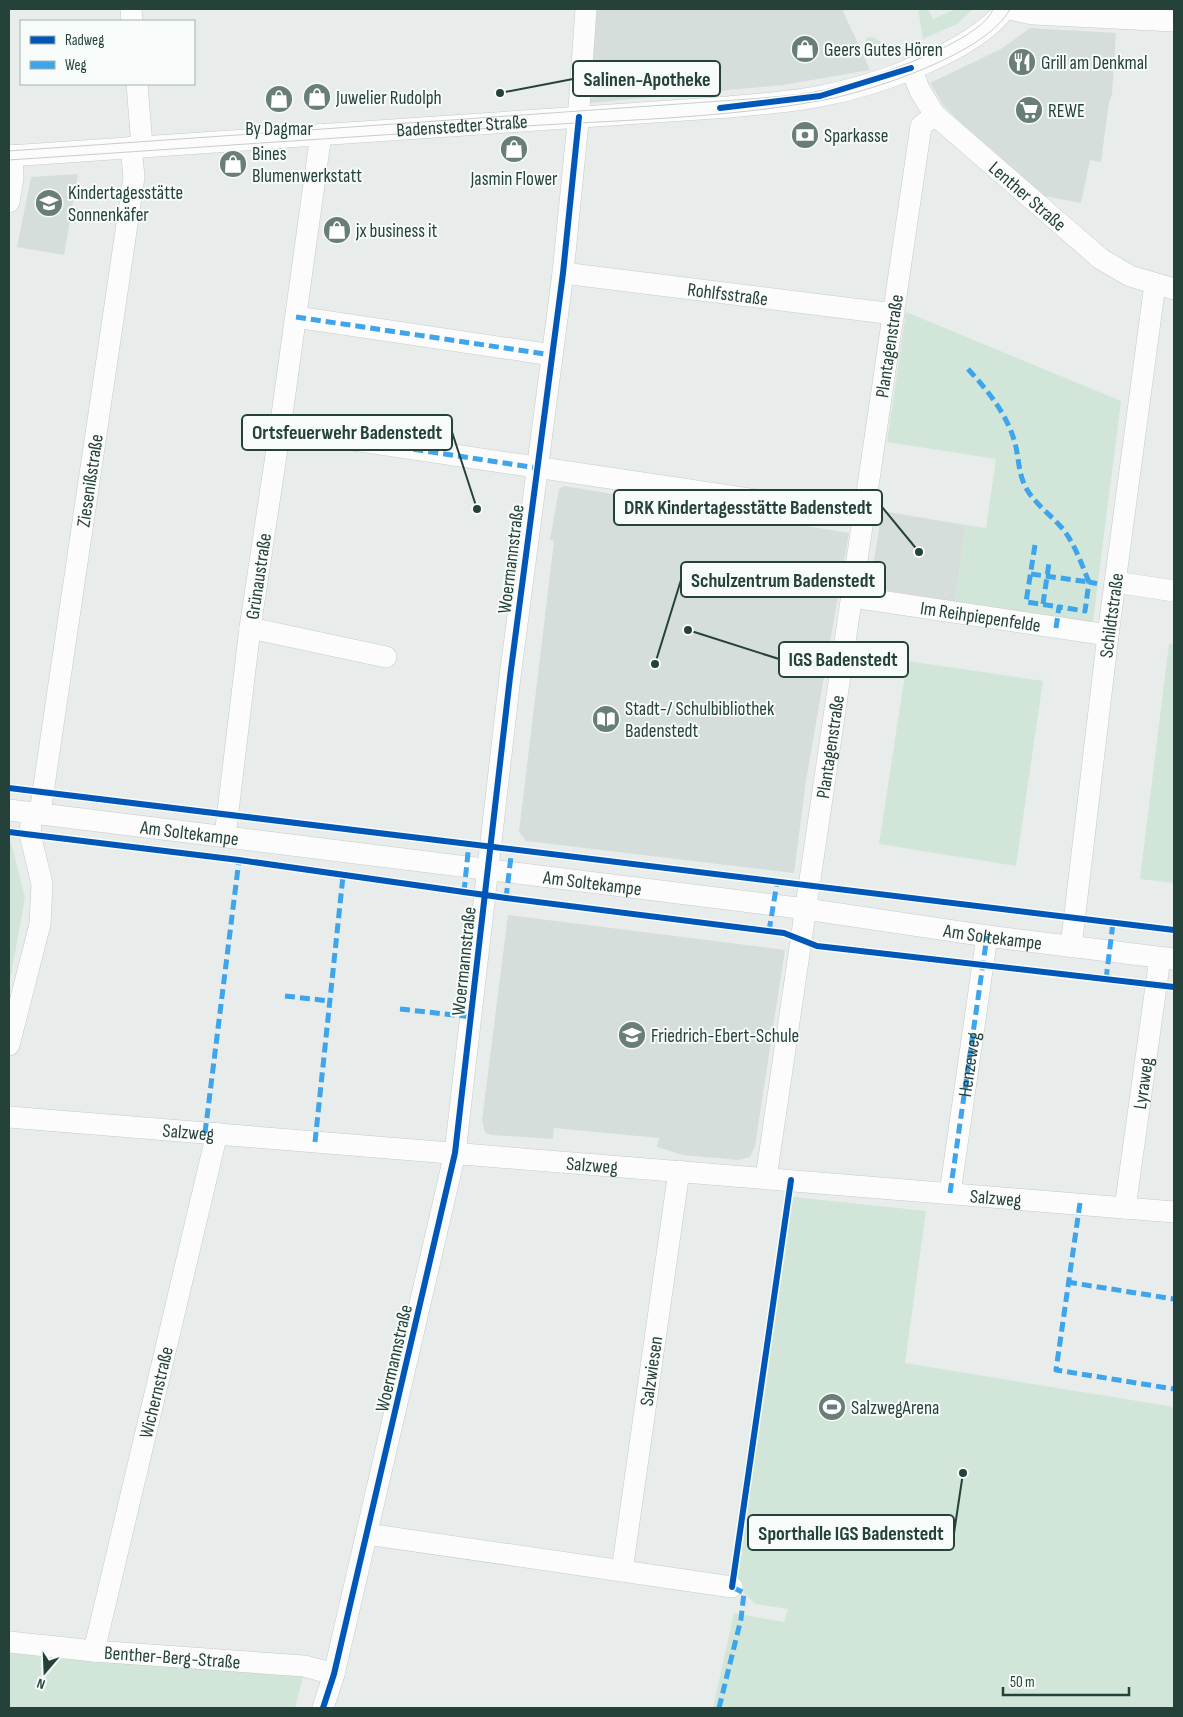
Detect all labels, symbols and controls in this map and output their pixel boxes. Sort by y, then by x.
legend [20,20,195,85]
text: Radweg [65,31,104,50]
shop icon: Geers Gutes Hören [790,34,820,64]
place label: Geers Gutes Hören [824,39,943,62]
restaurant icon: Grill am Denkmal [1007,47,1037,77]
place label: Grill am Denkmal [1041,52,1148,75]
text: Weg [65,56,87,75]
callout: Salinen-Apotheke [573,61,720,96]
text: Salinen-Apotheke [583,68,711,92]
shop icon: Juwelier Rudolph [302,82,332,112]
shop icon: By Dagmar [264,84,294,114]
place label: Juwelier Rudolph [335,87,442,110]
supermarket icon: REWE [1014,95,1044,125]
place label: REWE [1048,100,1085,123]
street label: Badenstedter Straße [396,111,528,143]
place label: By Dagmar [245,118,313,141]
bank icon: Sparkasse [790,120,820,150]
place label: Sparkasse [824,125,888,148]
shop icon: Jasmin Flower [499,134,529,164]
place label: Bines Blumenwerkstatt [252,143,362,188]
shop icon: Bines Blumenwerkstatt [218,149,248,179]
street label: Lenther Straße [984,157,1070,236]
place label: Jasmin Flower [469,168,558,191]
place label: Kindertagesstätte Sonnenkäfer [68,182,183,227]
school or university icon: Kindertagesstätte Sonnenkäfer [34,188,64,218]
shop icon: jx business it [322,215,352,245]
place label: jx business it [355,220,438,243]
street label: Rohlfsstraße [686,279,769,311]
street label: Plantagenstraße [871,293,909,399]
callout: Ortsfeuerwehr Badenstedt [242,415,452,450]
text: Ortsfeuerwehr Badenstedt [252,421,442,445]
street label: Ziesenißstraße [72,433,109,529]
callout: DRK Kindertagesstätte Badenstedt [614,490,882,525]
text: DRK Kindertagesstätte Badenstedt [624,496,872,520]
street label: Woermannstraße [493,503,530,615]
street label: Grünaustraße [241,532,277,621]
callout: Schulzentrum Badenstedt [681,562,885,597]
text: Schulzentrum Badenstedt [691,569,875,593]
street label: Schildtstraße [1095,572,1129,659]
street label: Im Reihpiepenfelde [919,597,1042,638]
callout: IGS Badenstedt [779,642,908,677]
text: IGS Badenstedt [789,648,898,672]
street label: Plantagenstraße [812,694,850,800]
place label: Stadt-/ Schulbibliothek Badenstedt [625,698,775,743]
library icon: Stadt-/ Schulbibliothek Badenstedt [591,704,621,734]
street label: Am Soltekampe [138,816,240,851]
street label: Am Soltekampe [541,866,643,901]
street label: Woermannstraße [447,906,482,1017]
street label: Am Soltekampe [941,920,1043,956]
school or university icon: Friedrich-Ebert-Schule [617,1020,647,1050]
place label: Friedrich-Ebert-Schule [651,1025,799,1048]
street label: Henzeweg [954,1030,986,1099]
street label: Lyraweg [1129,1056,1159,1111]
street label: Salzweg [162,1120,215,1147]
street label: Salzweg [565,1152,619,1180]
street label: Salzweg [969,1185,1023,1213]
street label: Woermannstraße [371,1302,418,1414]
street label: Salzwiesen [636,1335,668,1408]
street label: Wichernstraße [135,1344,179,1441]
sports icon: SalzwegArena [817,1392,847,1422]
place label: SalzwegArena [851,1397,939,1420]
callout: Sporthalle IGS Badenstedt [748,1515,954,1550]
text: Sporthalle IGS Badenstedt [758,1522,944,1546]
street label: Benther-Berg-Straße [103,1642,241,1674]
north arrow [20,1647,70,1697]
scale bar [1003,1664,1129,1696]
text: 50 m [1010,1673,1035,1692]
text: N [35,1675,47,1693]

